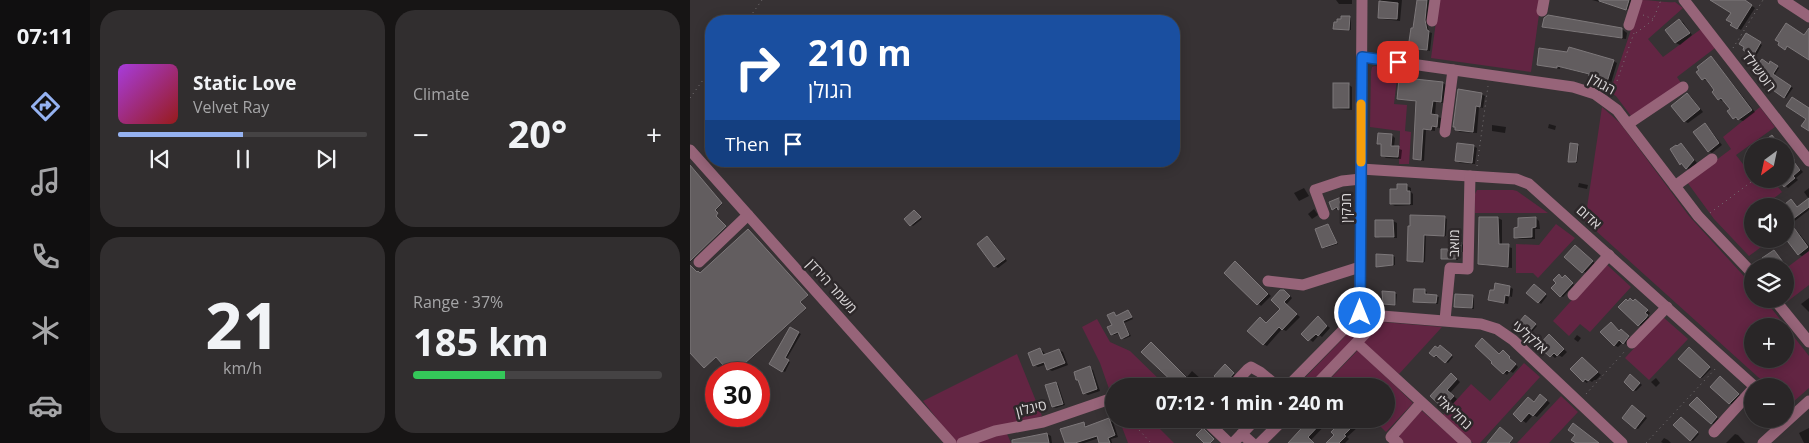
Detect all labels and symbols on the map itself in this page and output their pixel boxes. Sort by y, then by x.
pin [1377,41,1419,83]
street label: רוטשילד [1738,46,1781,95]
street label: הגולן [1585,69,1619,99]
north arrow [1744,138,1794,188]
street label: חנקין [1336,193,1355,223]
street label: אדום [1573,200,1606,233]
street label: מואב [1444,229,1463,257]
street label: משמר הירדן [803,254,862,317]
position arrow [1333,286,1385,338]
street label: אלקלעי [1508,316,1552,357]
speed limit sign: 30 [705,362,770,427]
street label: נחליאלי [1432,390,1477,433]
street label: סיגלון [1014,395,1048,420]

